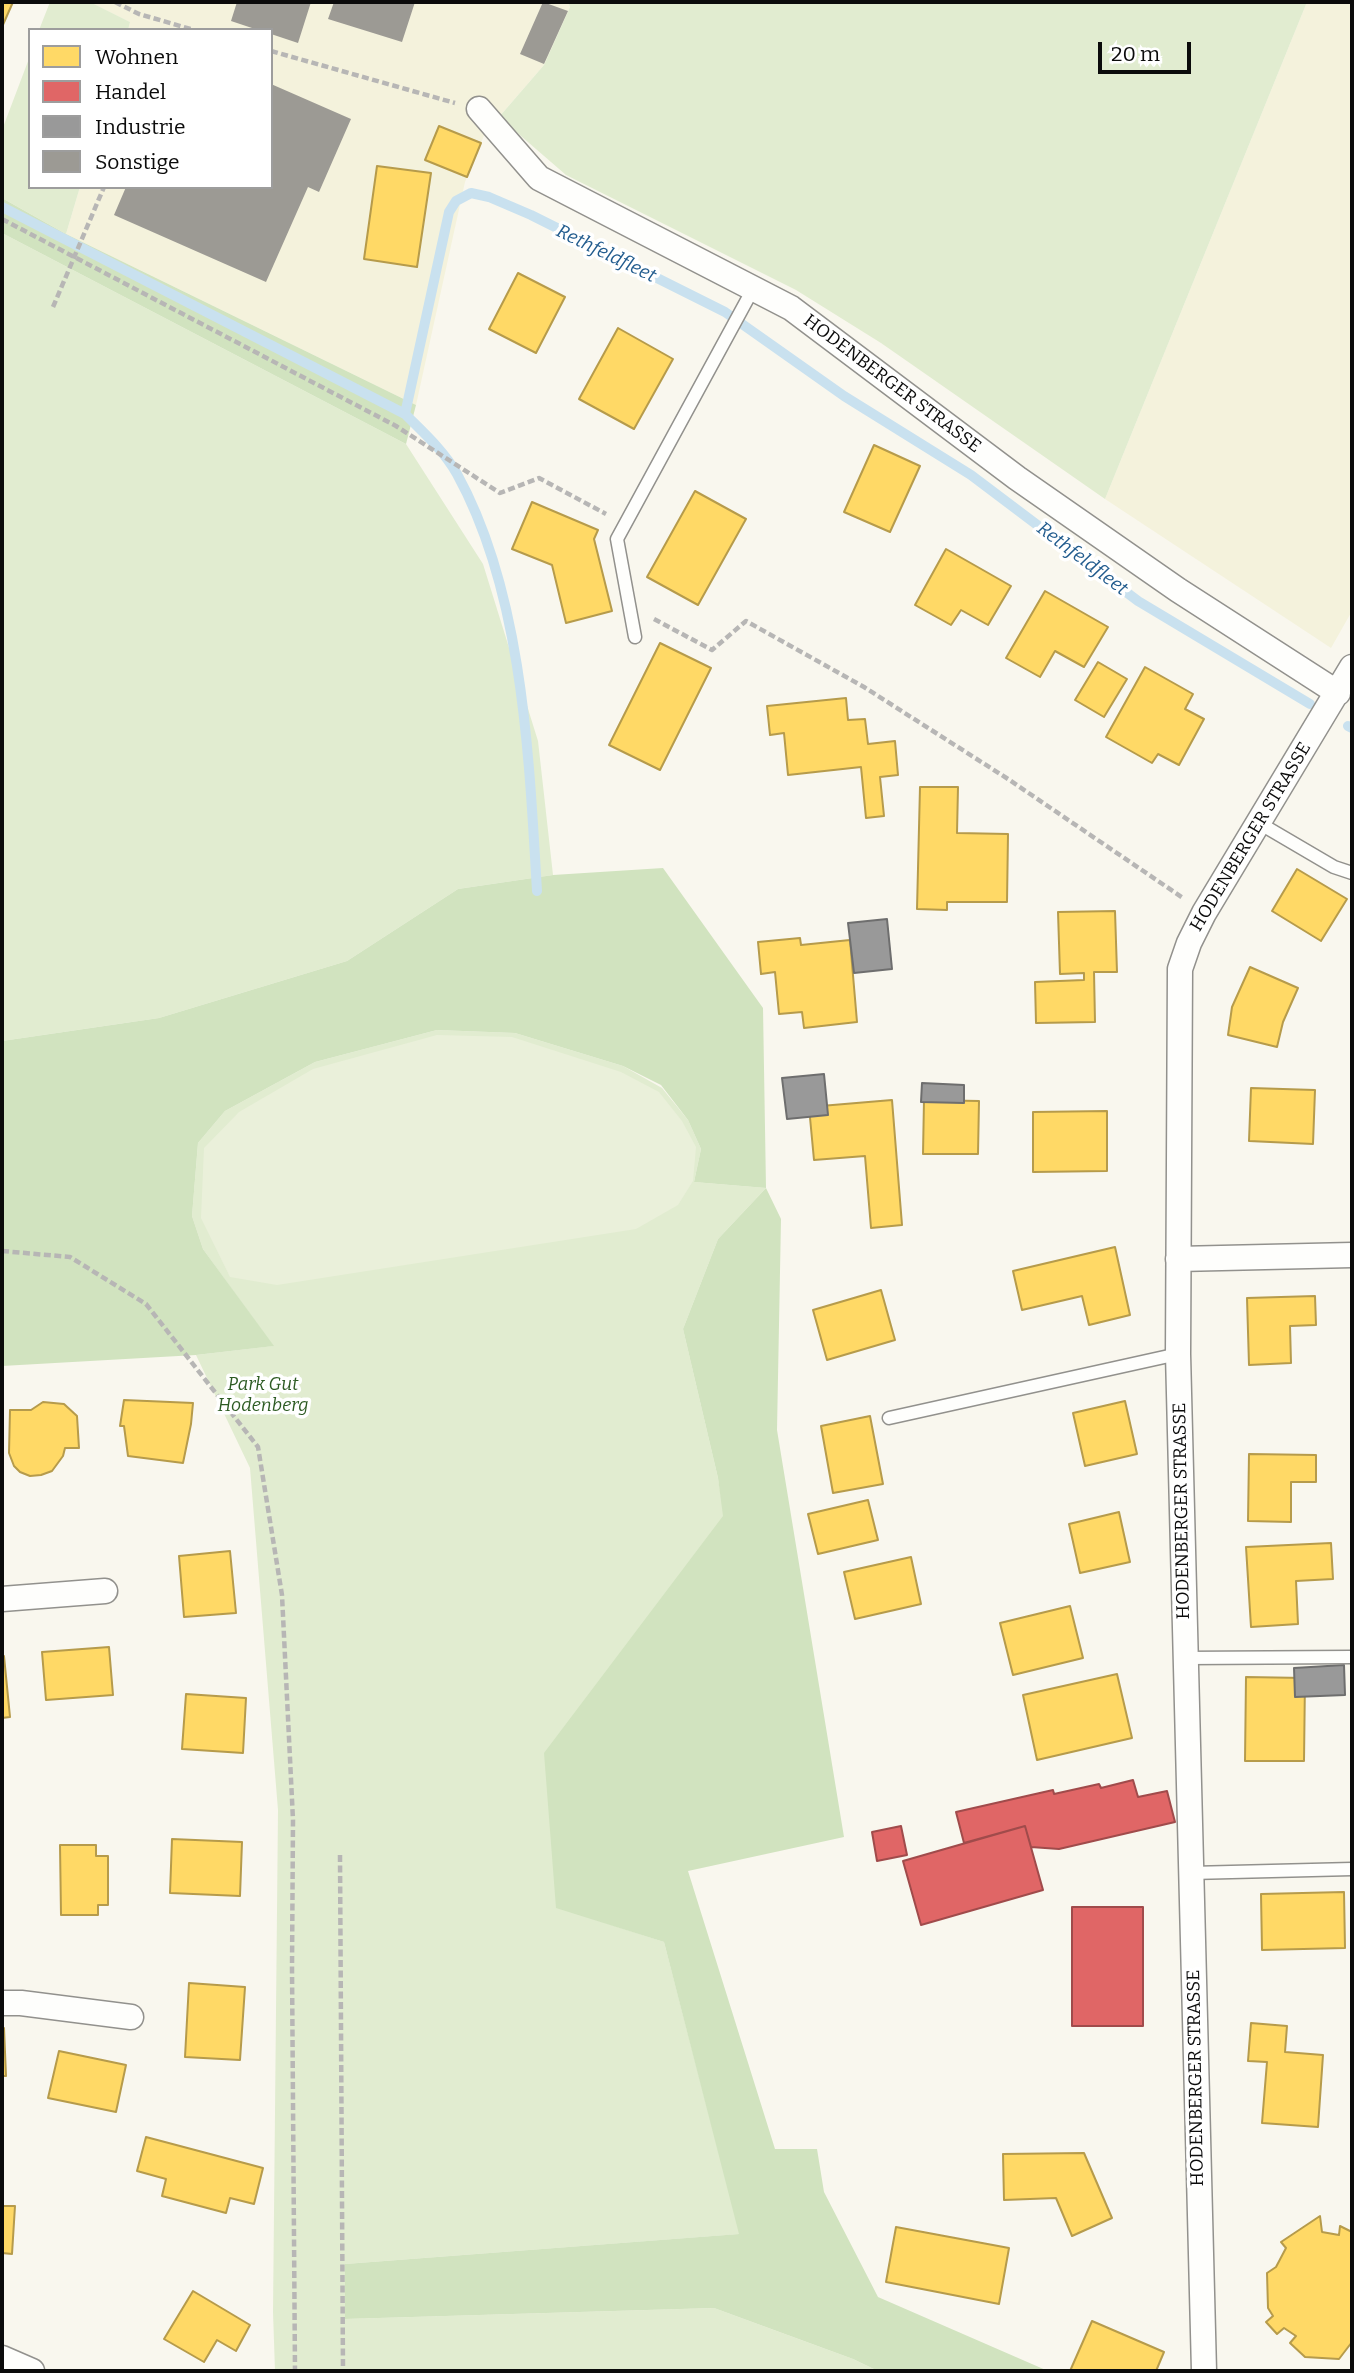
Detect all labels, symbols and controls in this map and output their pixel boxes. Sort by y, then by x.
legend [28,28,273,189]
scale bar [1102,28,1195,72]
text: 20 m [1111,41,1160,67]
text: Wohnen [95,44,178,70]
text: Handel [95,79,166,105]
text: Industrie [95,114,186,140]
text: Sonstige [95,149,180,175]
water label: Rethfeldfleet [552,220,660,288]
street label: HODENBERGER STRASSE [799,310,985,458]
water label: Rethfeldfleet [1032,517,1132,601]
street label: HODENBERGER STRASSE [1186,739,1316,935]
park label: Park Gut Hodenberg [217,1374,309,1416]
street label: HODENBERGER STRASSE [1169,1403,1195,1619]
street label: HODENBERGER STRASSE [1183,1970,1209,2186]

